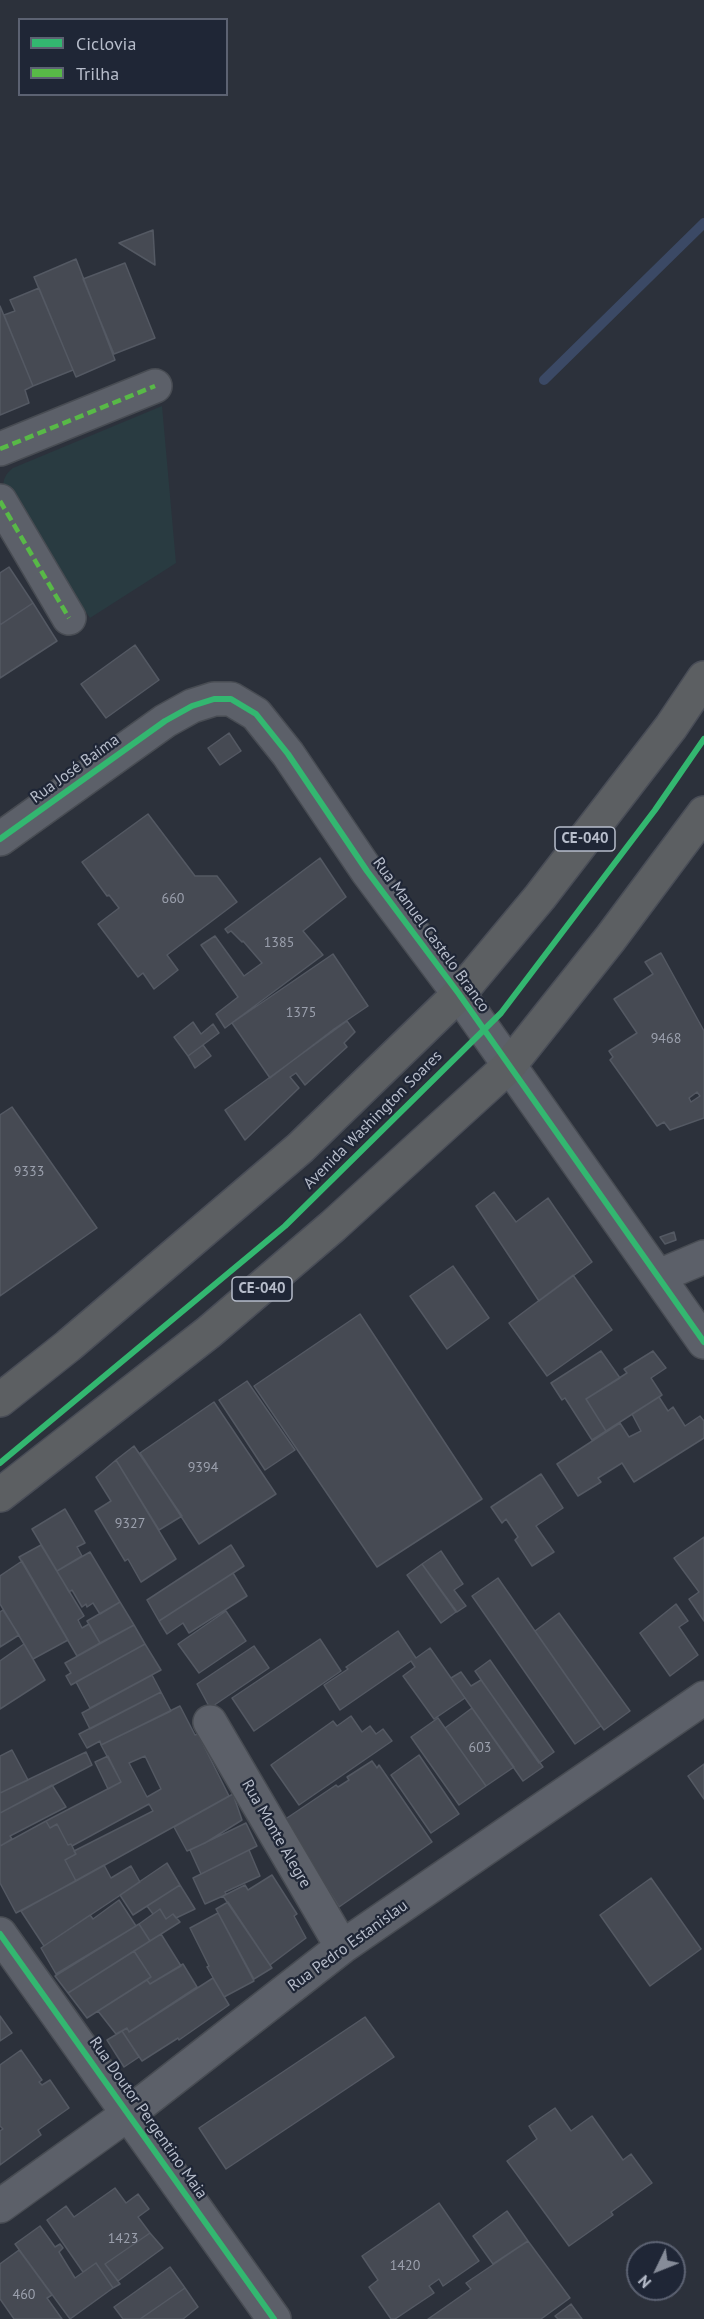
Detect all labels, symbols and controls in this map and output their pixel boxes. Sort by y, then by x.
legend [18,18,228,96]
text: Ciclovia [76,32,136,55]
text: Trilha [76,62,119,85]
street label: Rua José Baíma [27,730,123,808]
road number: CE-040 [555,827,615,851]
street label: Rua Manuel Castelo Branco [368,854,494,1016]
house number: 660 [162,891,184,907]
house number: 1385 [264,935,294,951]
house number: 1375 [286,1005,316,1021]
house number: 9468 [651,1031,681,1047]
street label: Avenida Washington Soares [300,1047,446,1193]
house number: 9333 [14,1164,44,1180]
road number: CE-040 [232,1277,292,1301]
house number: 9394 [188,1460,218,1476]
house number: 9327 [115,1516,145,1532]
house number: 603 [469,1740,491,1756]
street label: Rua Monte Alegre [237,1776,315,1892]
street label: Rua Pedro Estanislau [284,1896,412,1996]
street label: Rua Doutor Pergentino Maia [85,2033,211,2203]
house number: 1423 [108,2231,138,2247]
north arrow [626,2241,686,2301]
house number: 1420 [390,2258,420,2274]
text: N [633,2271,655,2293]
house number: 460 [13,2287,35,2303]

